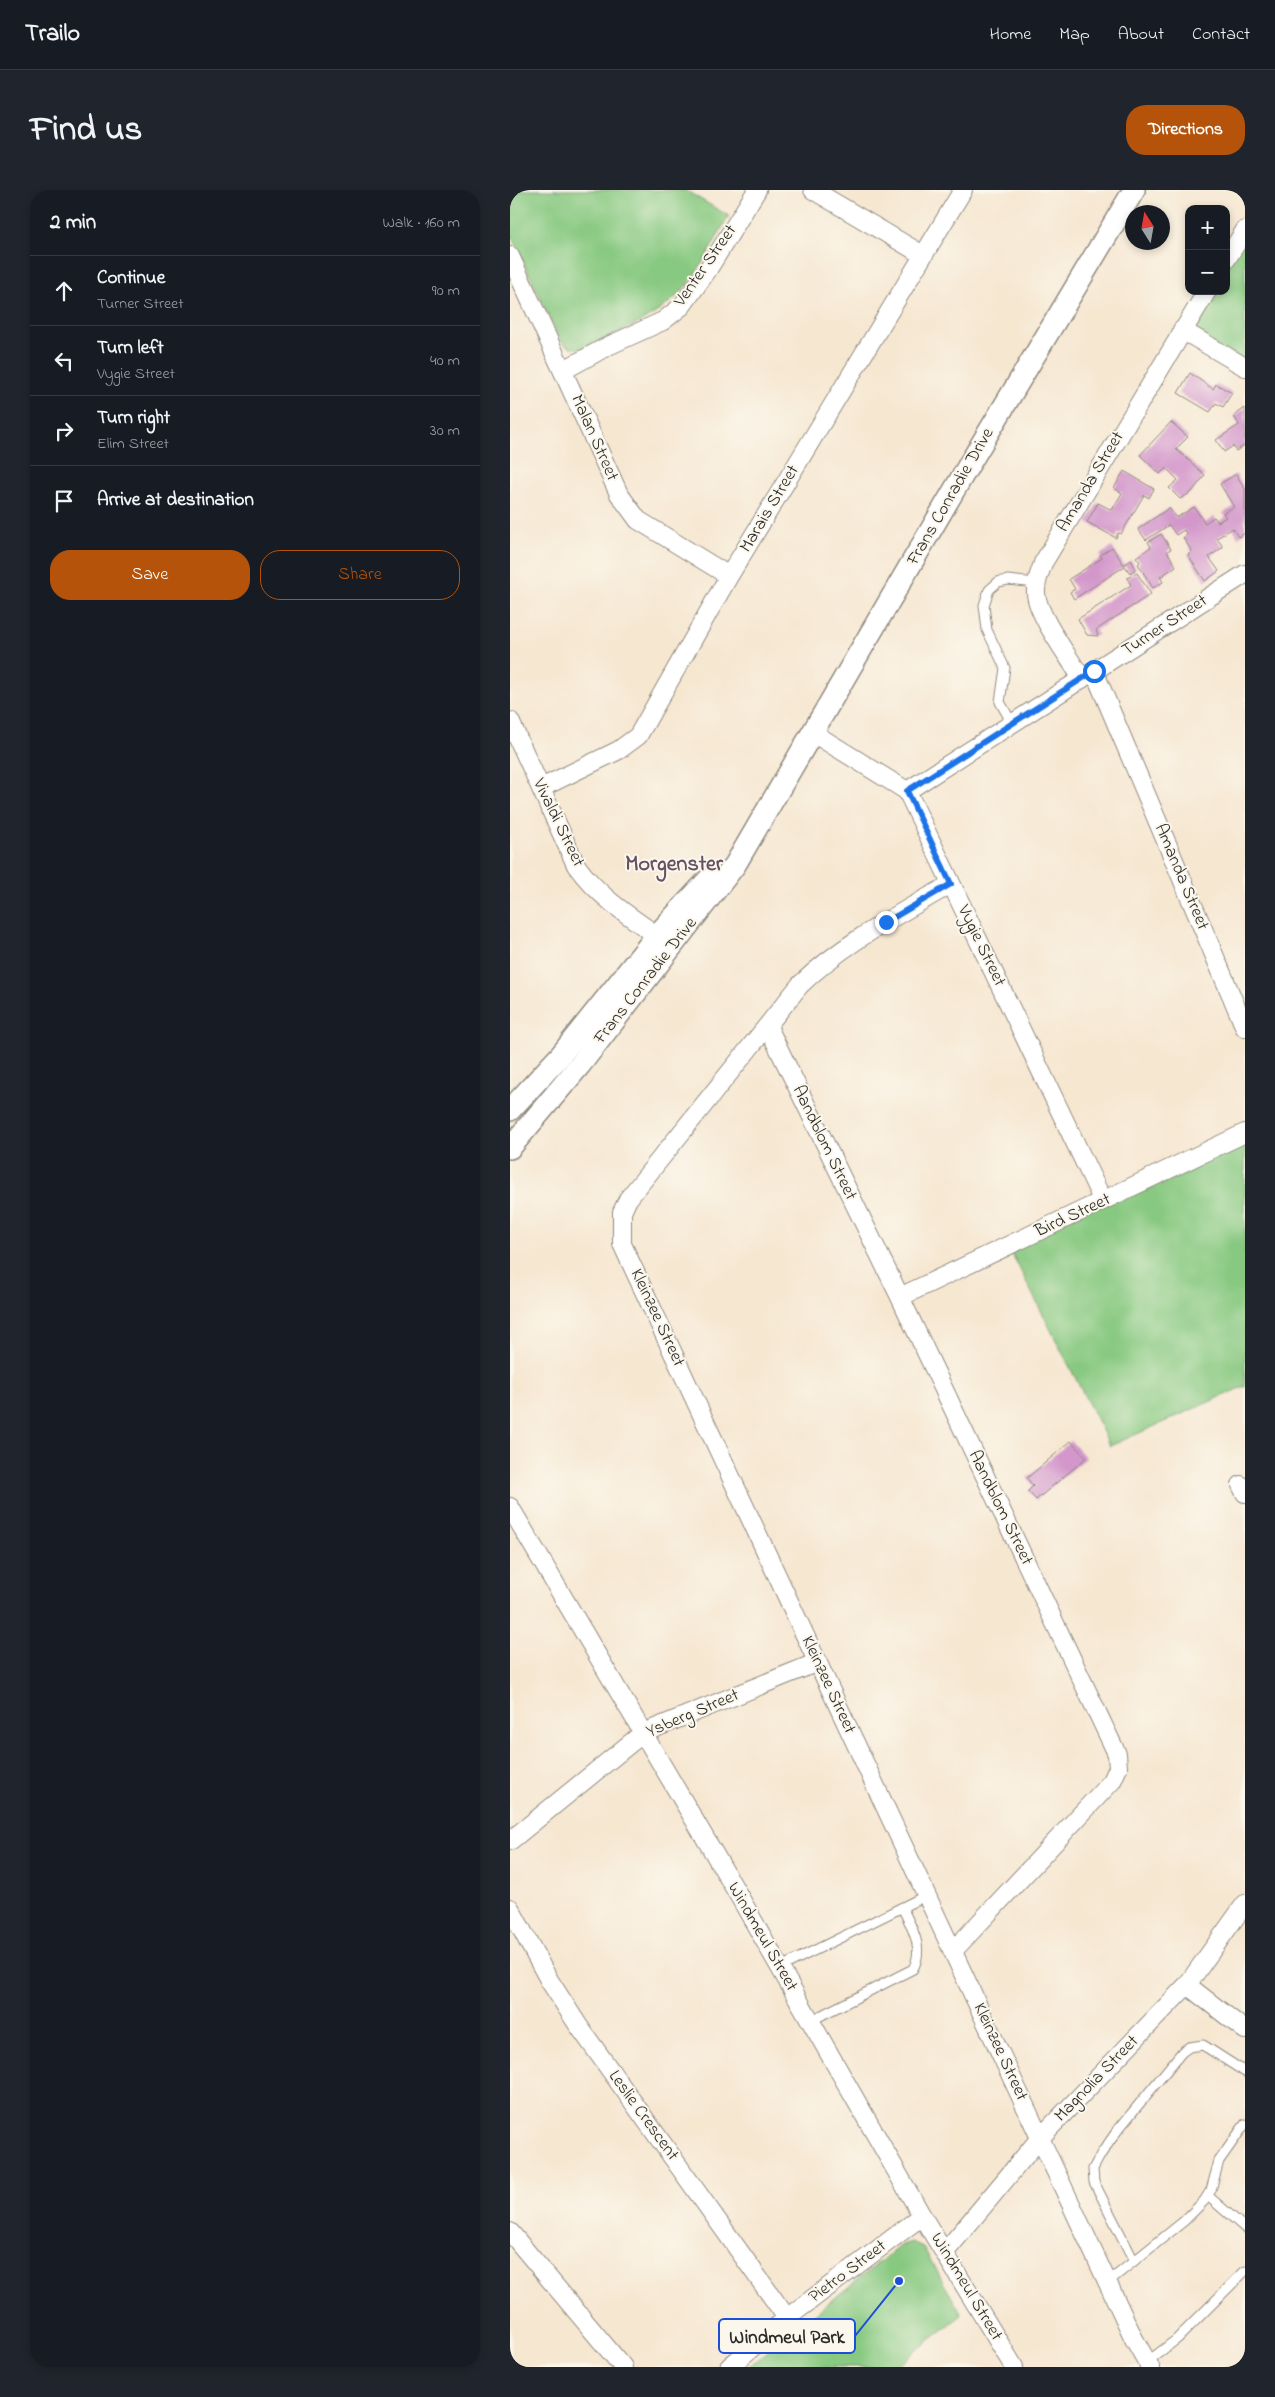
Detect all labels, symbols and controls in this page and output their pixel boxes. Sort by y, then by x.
text: Trailo [25,17,80,52]
text: Home [990,22,1031,48]
text: Map [1059,22,1090,48]
text: About [1118,22,1164,48]
text: Contact [1192,22,1250,48]
text: Find us [30,105,142,156]
button: Directions [1126,105,1245,155]
north arrow [1125,205,1170,250]
map controls [1185,205,1230,295]
button: + [1185,205,1230,250]
text: 2 min [50,208,96,238]
text: Walk · 160 m [382,211,460,235]
street label: Venter Street [668,220,744,313]
button: − [1185,250,1230,295]
text: Continue [97,265,165,292]
icon: ahead [50,277,78,305]
text: 90 m [432,279,460,303]
text: Turner Street [97,292,184,316]
text: Turn left [97,335,164,362]
icon: left [50,347,78,375]
text: 40 m [430,349,460,373]
text: Vygie Street [97,362,175,386]
street label: Malan Street [563,391,625,485]
text: Turn right [97,405,170,432]
icon: right [50,417,78,445]
text: 30 m [430,419,460,443]
street label: Frans Conradie Drive [900,423,1001,571]
street label: Amanda Street [1051,427,1131,537]
text: Elim Street [97,432,169,456]
street label: Marais Street [734,460,806,558]
icon: arrive [50,487,78,515]
text: Arrive at destination [97,487,254,514]
button: Save [50,550,250,600]
button: Share [260,550,460,600]
street label: Turner Street [1117,589,1213,663]
route start [1083,660,1106,683]
street label: Vivaldi Street [525,773,591,872]
street label: Amanda Street [1147,820,1215,934]
district label: Morgenster [625,849,724,882]
street label: Vygie Street [949,900,1012,992]
street label: Frans Conradie Drive [587,911,705,1051]
route end [875,911,898,934]
street label: Aandblom Street [785,1081,863,1205]
street label: Bird Street [1030,1187,1115,1245]
street label: Kleinzee Street [623,1265,691,1371]
street label: Aandblom Street [961,1446,1039,1570]
street label: Kleinzee Street [794,1632,862,1738]
street label: Ysberg Street [643,1683,744,1746]
street label: Windmeul Street [720,1878,804,1996]
street label: Kleinzee Street [966,1999,1034,2105]
street label: Magnolia Street [1049,2030,1146,2129]
street label: Leslie Crescent [601,2065,685,2167]
street label: Windmeul Street [923,2228,1009,2346]
street label: Pietro Street [804,2234,892,2310]
callout: Windmeul Park [719,2319,855,2353]
text: Windmeul Park [729,2325,845,2352]

